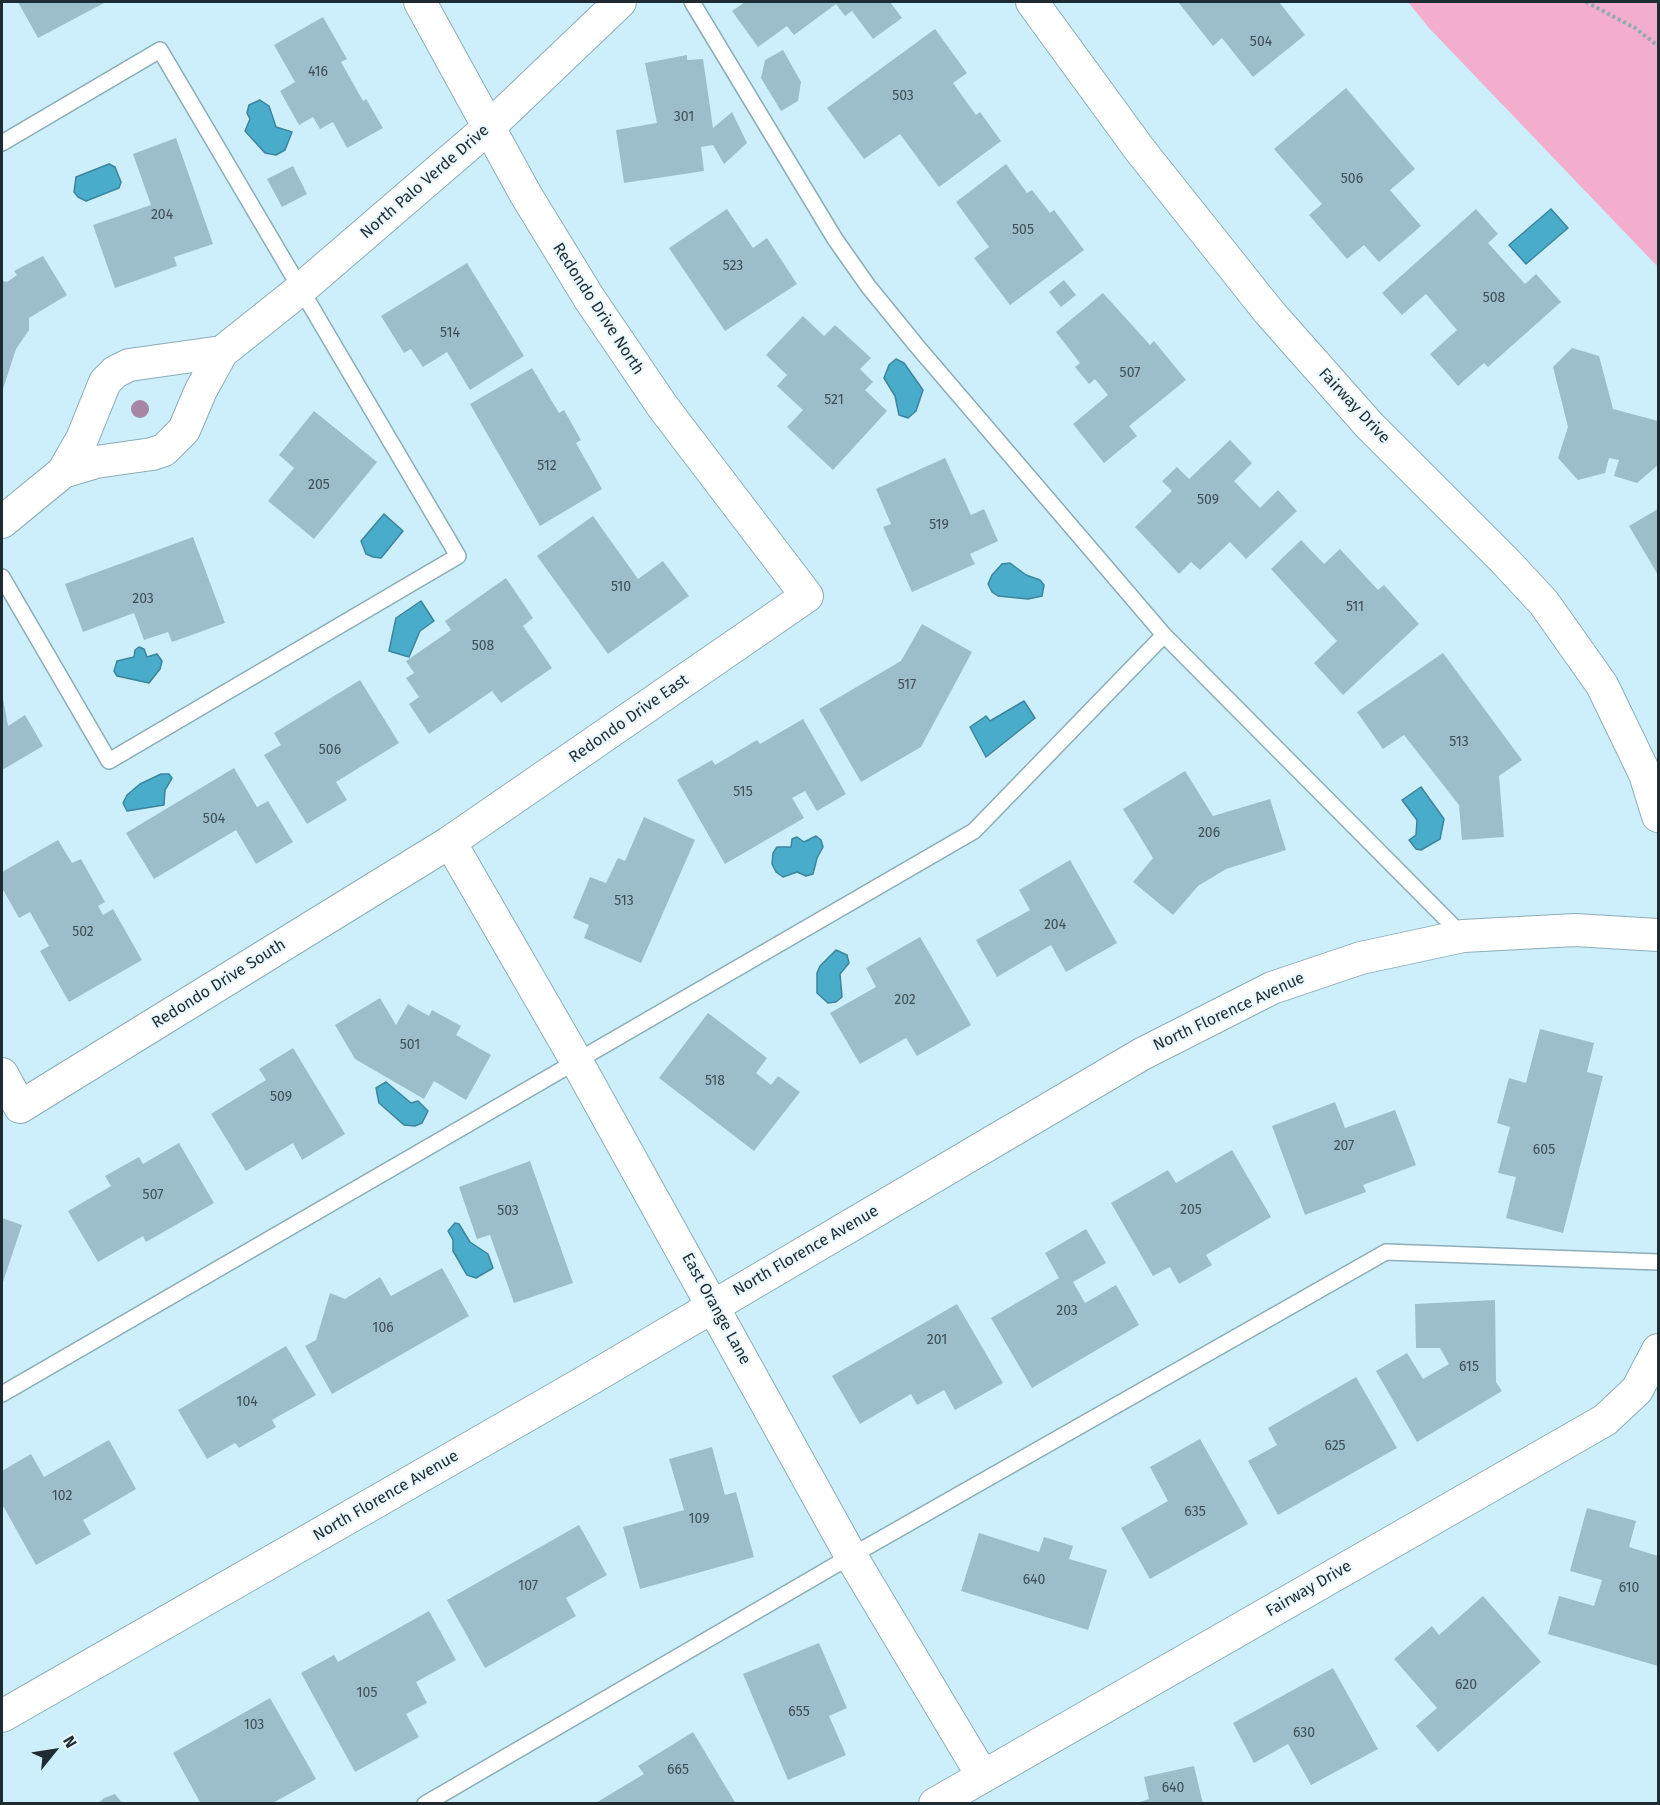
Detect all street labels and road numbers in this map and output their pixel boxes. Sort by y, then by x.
street label: North Palo Verde Drive [357,121,493,243]
street label: Redondo Drive North [548,240,648,378]
street label: Fairway Drive [1314,364,1394,448]
street label: Redondo Drive East [566,671,692,767]
street label: Redondo Drive South [149,935,289,1033]
street label: North Florence Avenue [1150,969,1308,1055]
street label: North Florence Avenue [730,1202,882,1300]
street label: East Orange Lane [677,1250,755,1368]
street label: North Florence Avenue [310,1447,462,1545]
street label: Fairway Drive [1263,1557,1355,1621]

